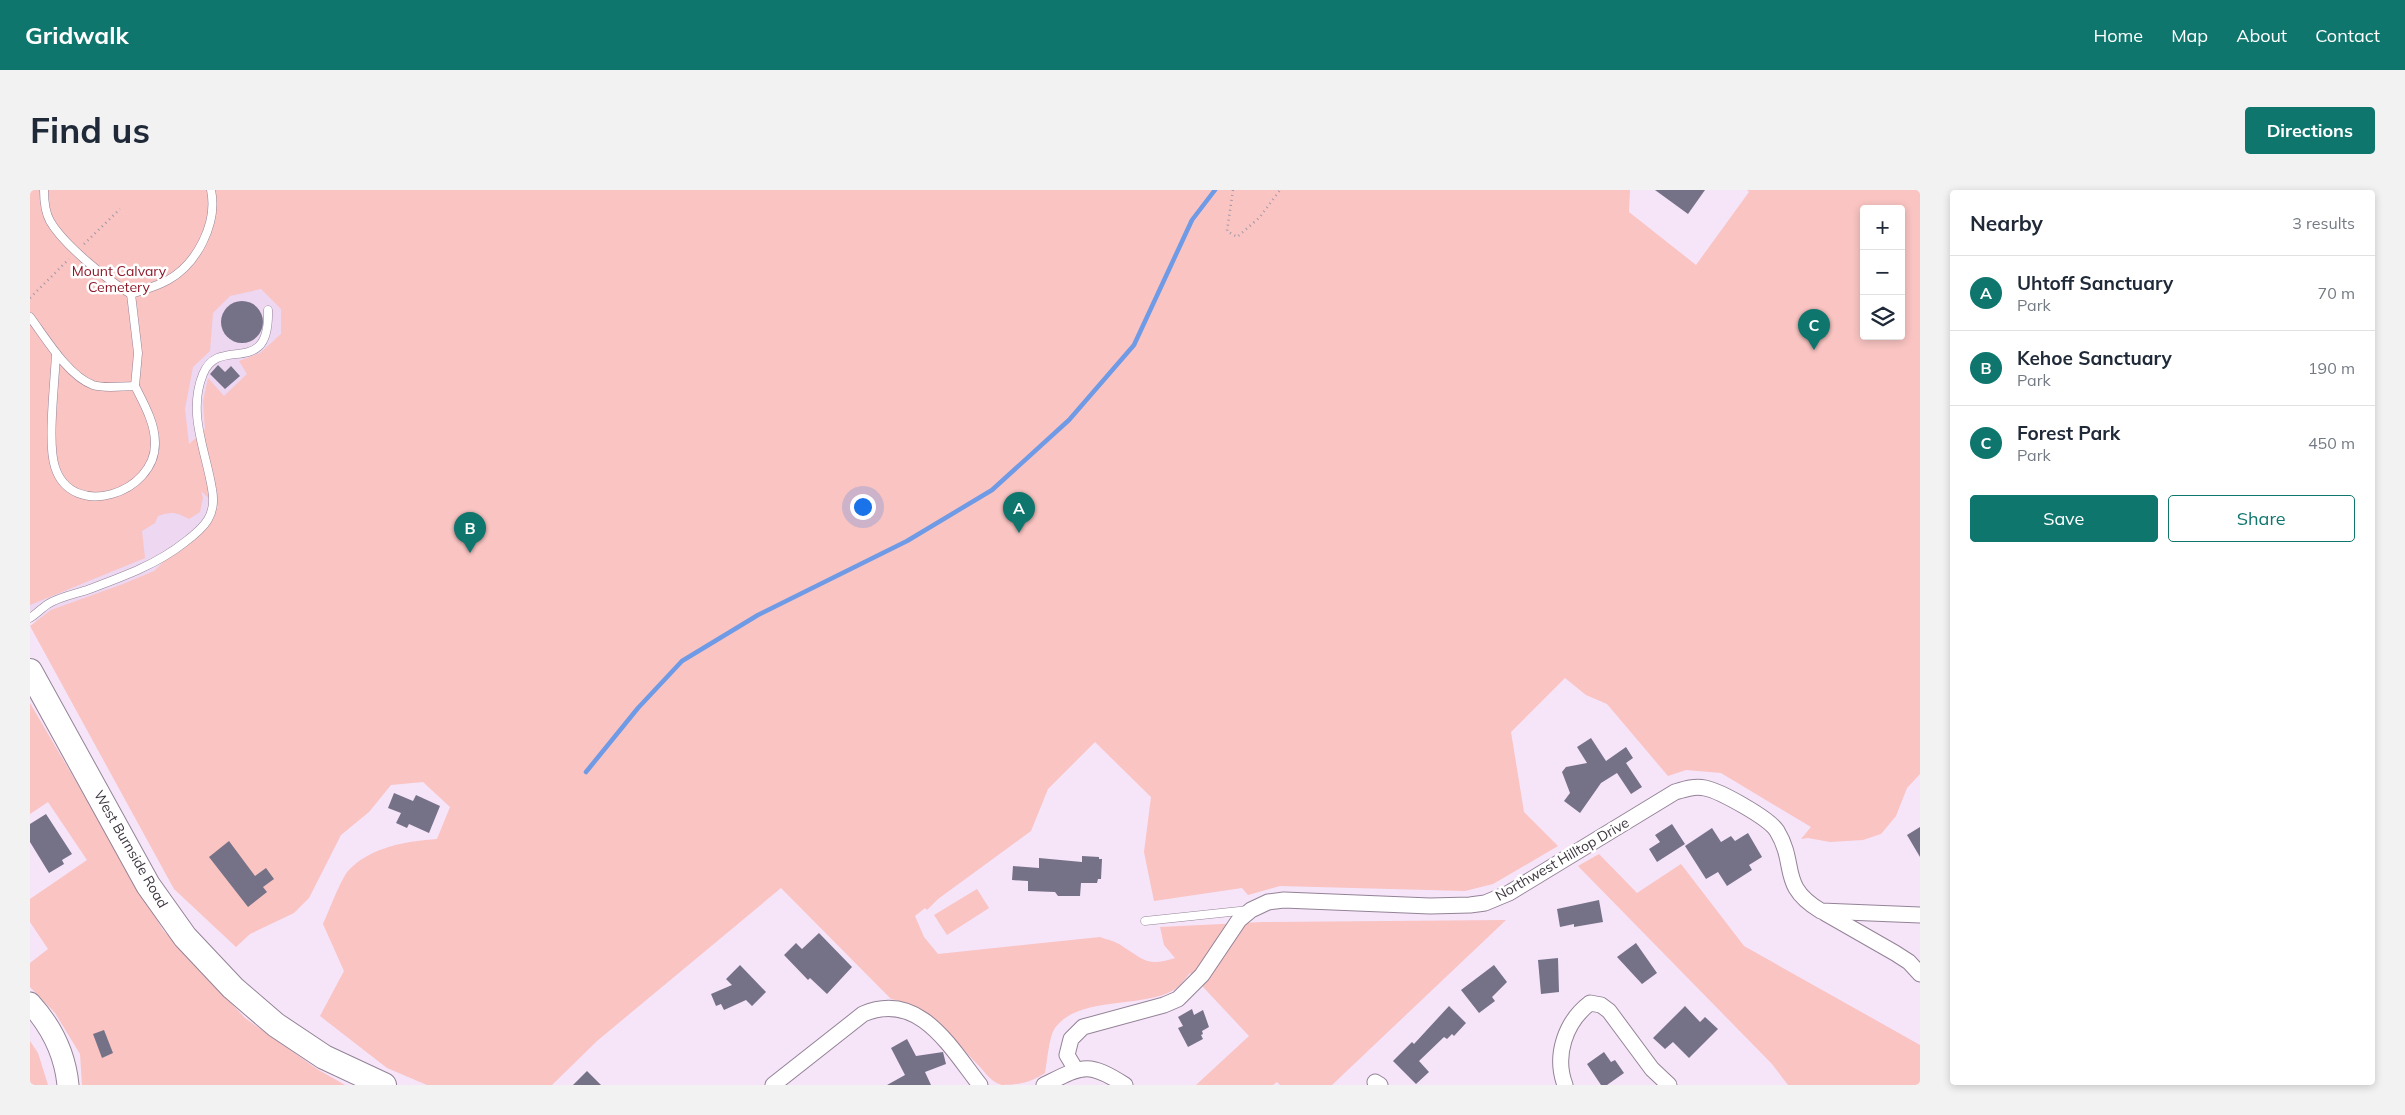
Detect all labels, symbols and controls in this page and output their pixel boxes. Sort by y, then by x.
text: Gridwalk [25,20,129,50]
text: Home [2093,24,2143,47]
text: Map [2171,24,2208,47]
text: About [2236,24,2287,47]
text: Contact [2315,24,2380,47]
button: Directions [2245,107,2375,154]
text: Find us [30,108,150,152]
map controls [1860,205,1905,340]
button: + [1860,205,1905,250]
text: Nearby [1970,210,2043,236]
text: 3 results [2292,213,2355,233]
button: − [1860,250,1905,295]
park label: Mount Calvary Cemetery [72,262,167,296]
text: Uhtoff Sanctuary [2017,271,2173,295]
text: A [1980,283,1992,303]
text: 70 m [2318,283,2355,303]
button: layers [1860,295,1905,340]
text: Park [2017,295,2051,315]
pin: C [1798,309,1830,350]
text: Kehoe Sanctuary [2017,346,2172,370]
text: B [1980,358,1992,378]
text: 190 m [2308,358,2355,378]
text: Park [2017,370,2051,390]
text: Forest Park [2017,421,2120,445]
text: C [1981,433,1991,453]
text: 450 m [2308,433,2355,453]
text: Park [2017,445,2051,465]
pin: A [1003,492,1035,533]
your location [850,494,876,520]
button: Save [1970,495,2158,542]
button: Share [2168,495,2355,542]
pin: B [454,512,486,553]
street label: West Burnside Road [90,787,172,911]
street label: Northwest Hilltop Drive [1492,813,1632,905]

